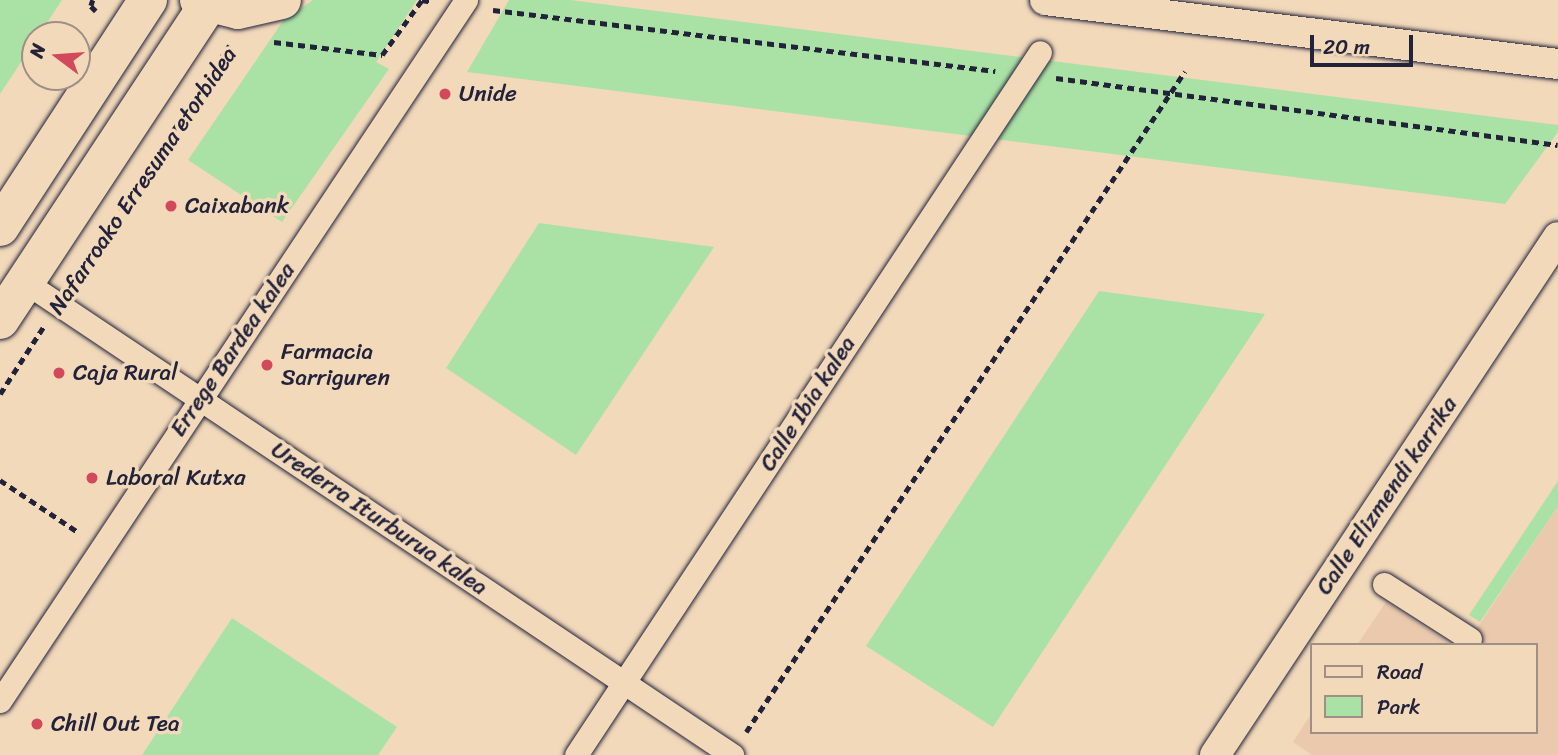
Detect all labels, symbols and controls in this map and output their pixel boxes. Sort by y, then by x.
north arrow [21,21,91,91]
scale bar [1313,21,1416,65]
text: 20 m [1323,28,1370,66]
text: N [20,40,55,62]
street label: Nafarroako Erresuma etorbidea [43,41,243,321]
place label: Unide [459,80,517,108]
marker: Unide [437,86,453,102]
place label: Caixabank [185,192,289,220]
marker: Caixabank [163,198,179,214]
street label: Errege Bardea kalea [165,258,301,442]
street label: Calle Ibia kalea [754,331,862,477]
place label: Farmacia Sarriguren [281,338,390,392]
marker: Farmacia Sarriguren [259,357,275,373]
place label: Caja Rural [73,359,178,387]
marker: Caja Rural [51,365,67,381]
street label: Calle Elizmendi karrika [1311,392,1463,600]
street label: Urederra Iturburua kalea [265,436,493,602]
place label: Laboral Kutxa [106,464,246,492]
marker: Laboral Kutxa [84,470,100,486]
legend [1310,643,1537,734]
text: Road [1377,653,1422,691]
text: Park [1377,688,1420,726]
place label: Chill Out Tea [51,710,180,738]
marker: Chill Out Tea [29,716,45,732]

